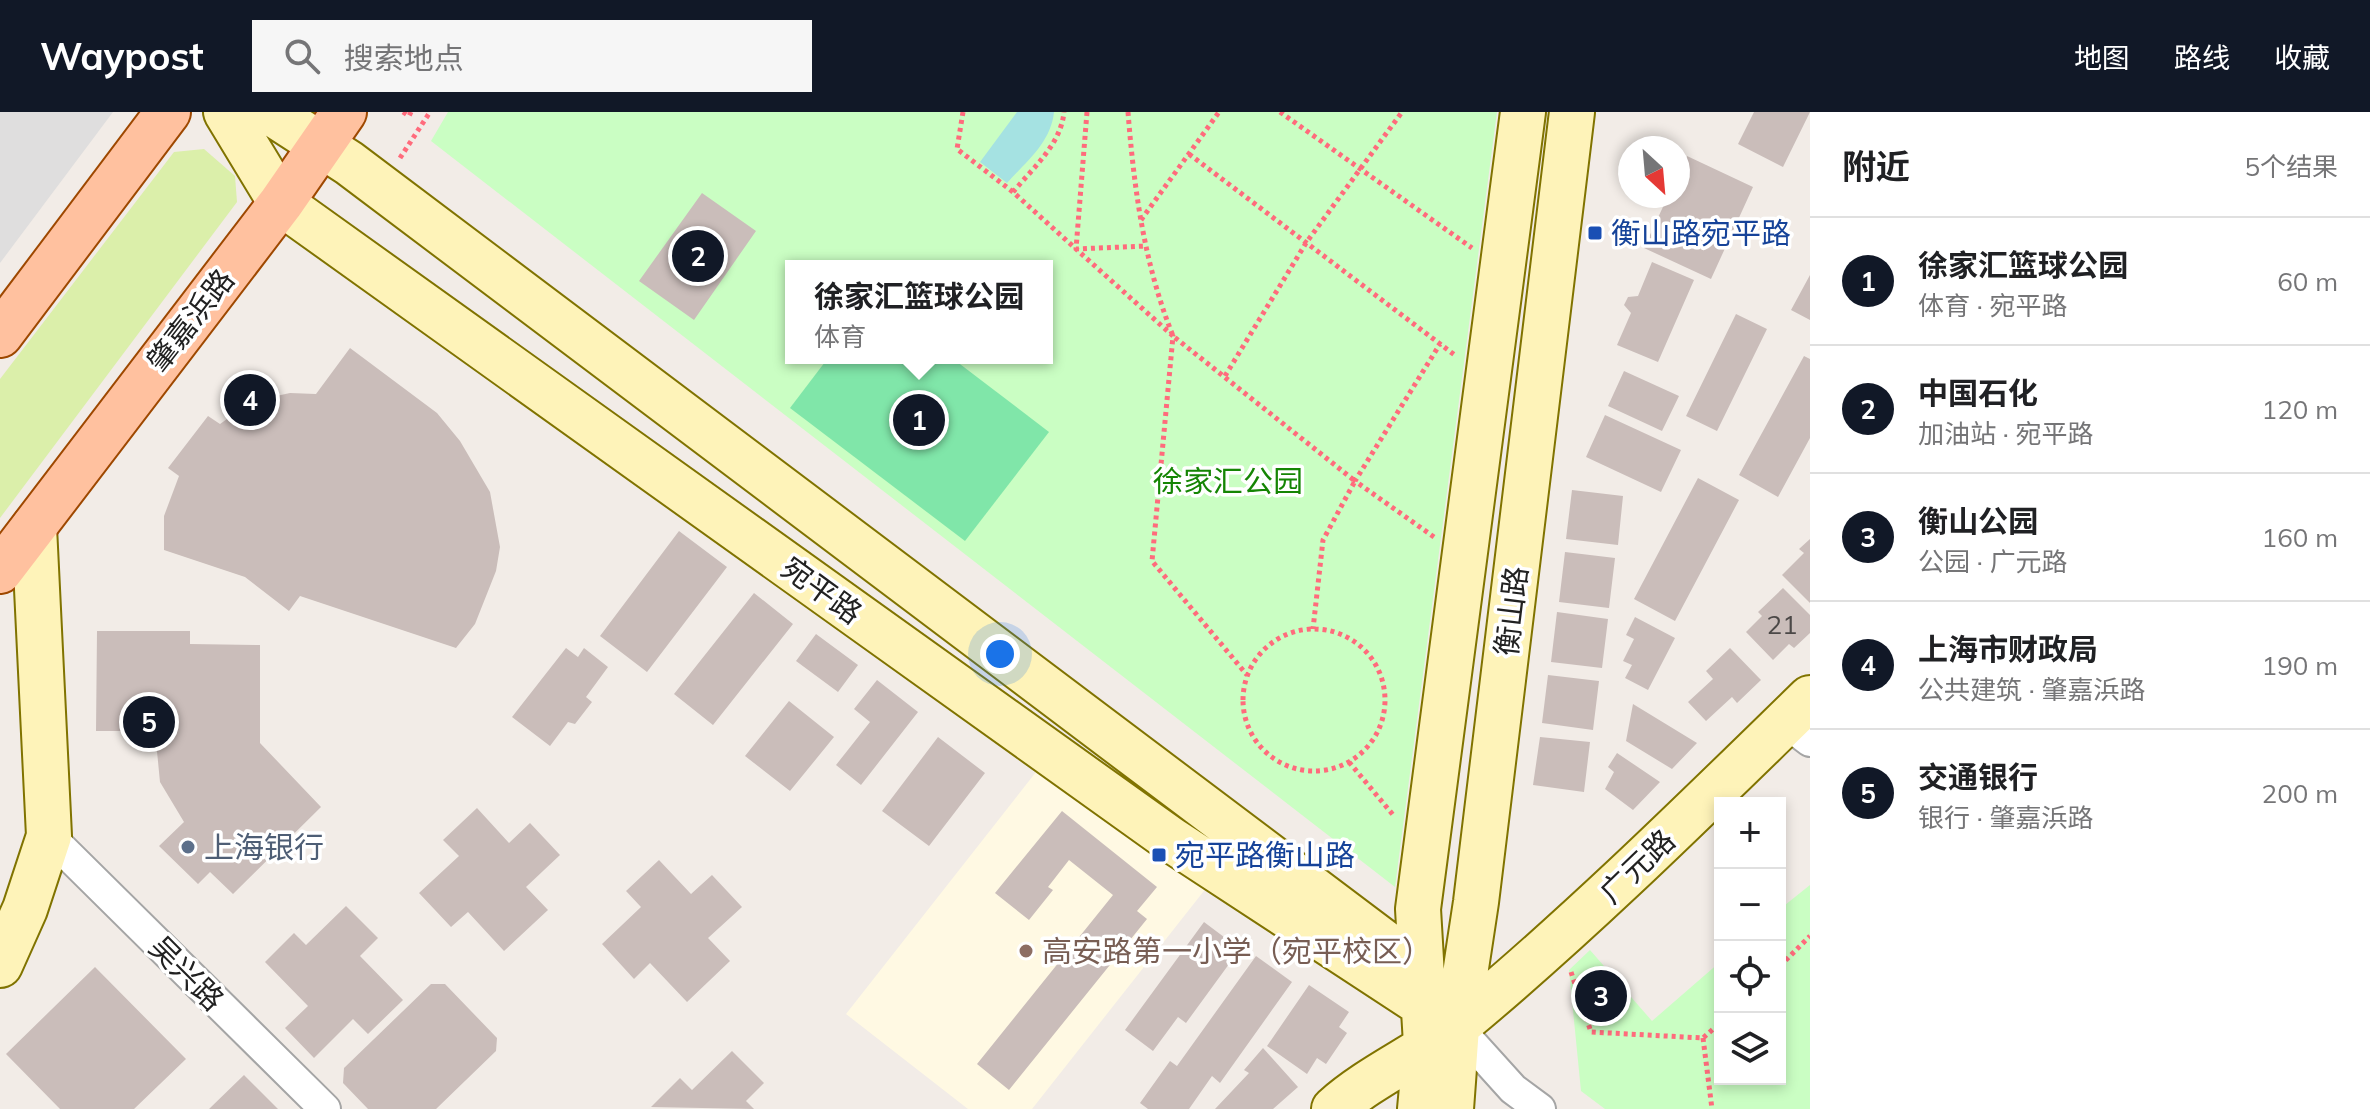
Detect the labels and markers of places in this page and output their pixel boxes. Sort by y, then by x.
place label: 衡山路宛平路 [1611,214,1791,252]
marker: 衡山路宛平路 [1586,224,1604,242]
pin: 2 [672,226,724,286]
pin: 4 [224,370,276,430]
pin: 1 [893,390,945,450]
pin: 5 [123,692,175,752]
place label: 上海银行 [204,828,324,866]
place label: 宛平路衡山路 [1175,836,1355,874]
marker: 上海银行 [179,838,197,856]
marker: 宛平路衡山路 [1150,846,1168,864]
place label: 高安路第一小学（宛平校区） [1042,932,1432,970]
marker: 高安路第一小学（宛平校区） [1017,942,1035,960]
pin: 3 [1575,966,1627,1026]

